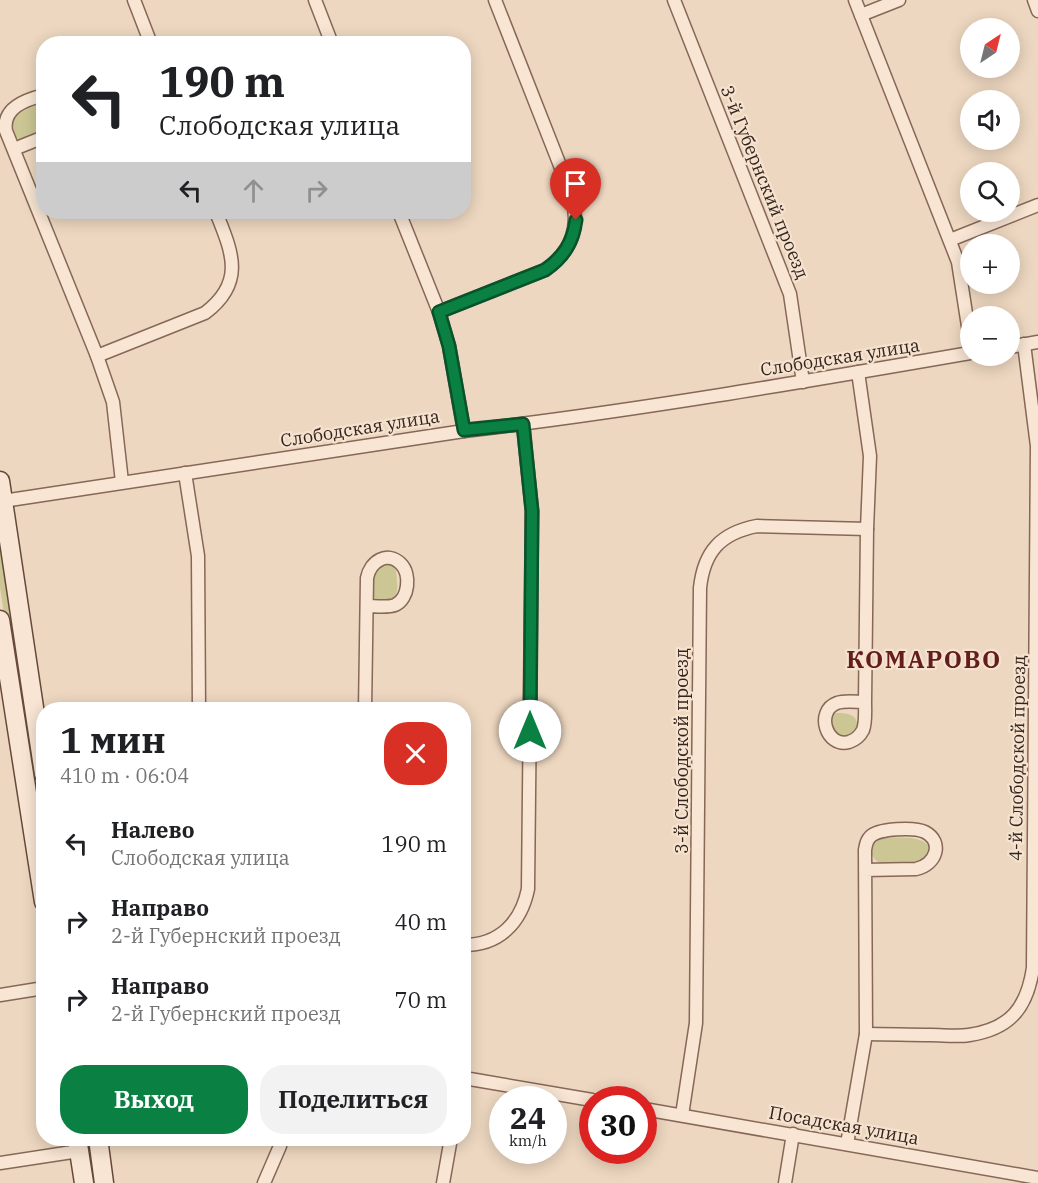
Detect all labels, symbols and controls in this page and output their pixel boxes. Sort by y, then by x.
north arrow [960,18,1020,78]
map controls [960,18,1020,366]
text: 190 m [159,54,285,109]
icon: left [60,60,138,138]
street label: 3-й Губернский проезд [716,82,814,282]
button: sound [960,90,1020,150]
text: Слободская улица [159,107,400,142]
pin [550,158,601,220]
button: search [960,162,1020,222]
icon: arrive [559,167,592,200]
icon: left [174,174,207,207]
icon: ahead [237,174,270,207]
icon: right [300,174,333,207]
button: + [960,234,1020,294]
button: − [960,306,1020,366]
street label: Слободская улица [759,333,921,381]
street label: Слободская улица [279,404,441,452]
district label: КОМАРОВО [846,643,1002,675]
street label: 3-й Слободской проезд [670,648,693,854]
street label: 4-й Слободской проезд [1004,655,1030,861]
position arrow [498,699,562,763]
text: 1 мин [60,716,166,763]
button: close [384,722,447,785]
text: 410 m · 06:04 [60,762,189,789]
text: Налево [111,815,195,844]
icon: left [60,827,93,860]
text: 190 m [381,829,447,858]
text: Слободская улица [111,844,290,871]
text: Направо [111,893,209,922]
icon: right [60,905,93,938]
text: 40 m [395,907,447,936]
text: 2-й Губернский проезд [111,922,341,949]
text: Направо [111,971,209,1000]
icon: right [60,983,93,1016]
text: 70 m [395,985,447,1014]
text: 2-й Губернский проезд [111,1000,341,1027]
button: Выход [60,1065,248,1134]
button: Поделиться [260,1065,447,1134]
speed limit sign: 30 [579,1086,657,1164]
text: 24 [510,1098,546,1137]
street label: Посадская улица [767,1100,921,1150]
text: km/h [509,1131,547,1150]

